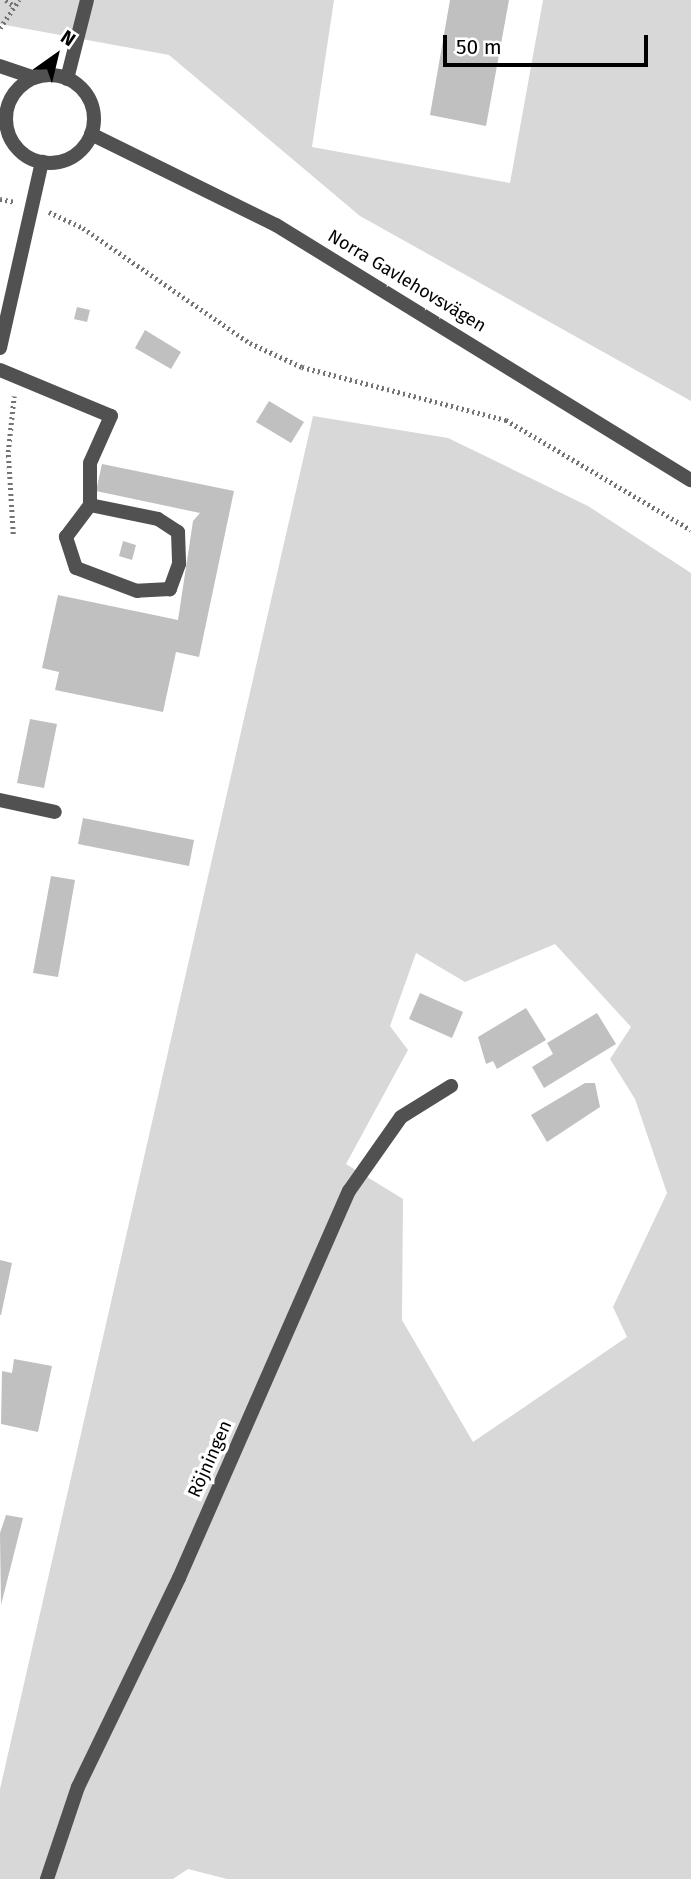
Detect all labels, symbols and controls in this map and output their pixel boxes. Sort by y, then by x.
north arrow [21,21,91,91]
scale bar [446,21,651,65]
text: N [56,25,80,51]
text: 50 m [456,34,502,60]
street label: Norra Gavlehovsvägen [324,225,490,337]
street label: Röjningen [184,1417,236,1501]

